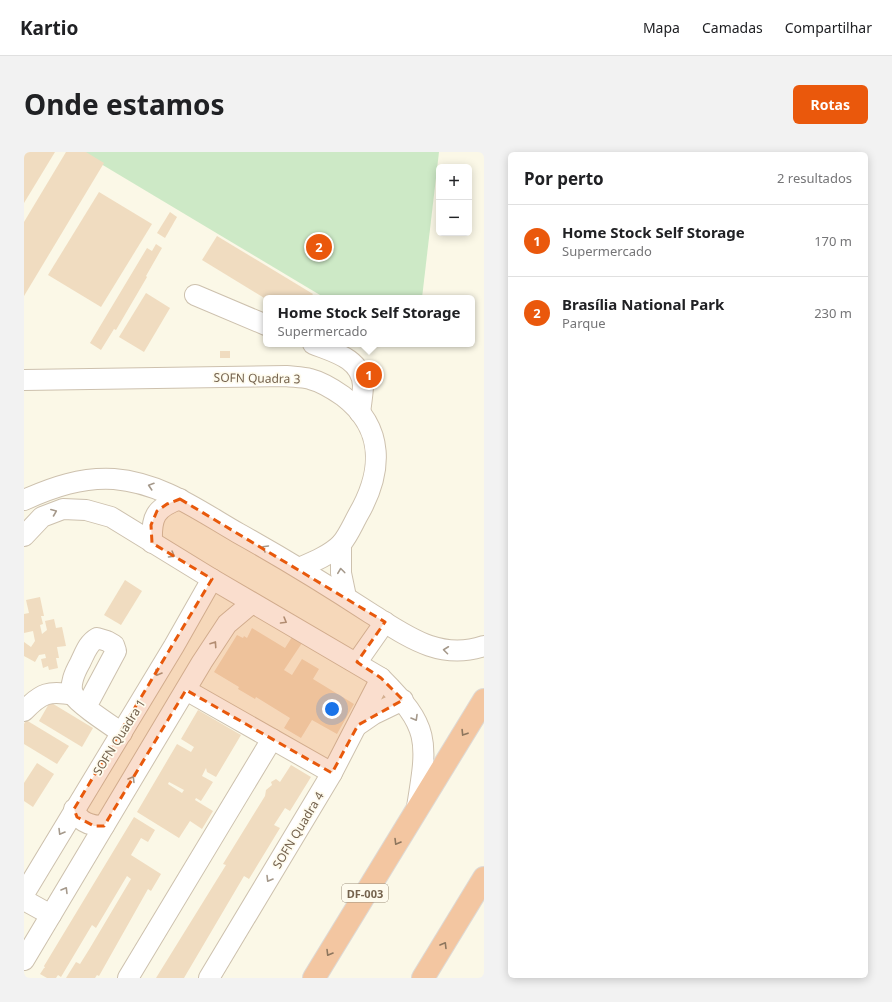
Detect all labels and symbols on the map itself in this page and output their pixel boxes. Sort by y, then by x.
pin: 2 [306,232,332,262]
pin: 1 [356,360,382,390]
street label: SOFN Quadra 3 [213,369,301,387]
one-way arrow [148,483,155,491]
one-way arrow [51,509,58,517]
one-way arrow [262,546,269,553]
one-way arrow [168,550,175,557]
one-way arrow [337,568,346,574]
one-way arrow [280,616,287,623]
one-way arrow [209,641,217,648]
one-way arrow [443,646,449,655]
one-way arrow [155,669,162,676]
street label: SOFN Quadra 1 [89,696,149,778]
your location [322,699,342,719]
one-way arrow [410,714,417,721]
one-way arrow [461,729,468,736]
one-way arrow [128,776,135,783]
street label: SOFN Quadra 4 [268,788,328,872]
one-way arrow [58,828,65,835]
one-way arrow [394,838,402,845]
one-way arrow [266,875,274,882]
road number: DF-003 [342,884,388,902]
one-way arrow [61,887,68,894]
one-way arrow [439,942,446,949]
one-way arrow [327,949,334,956]

